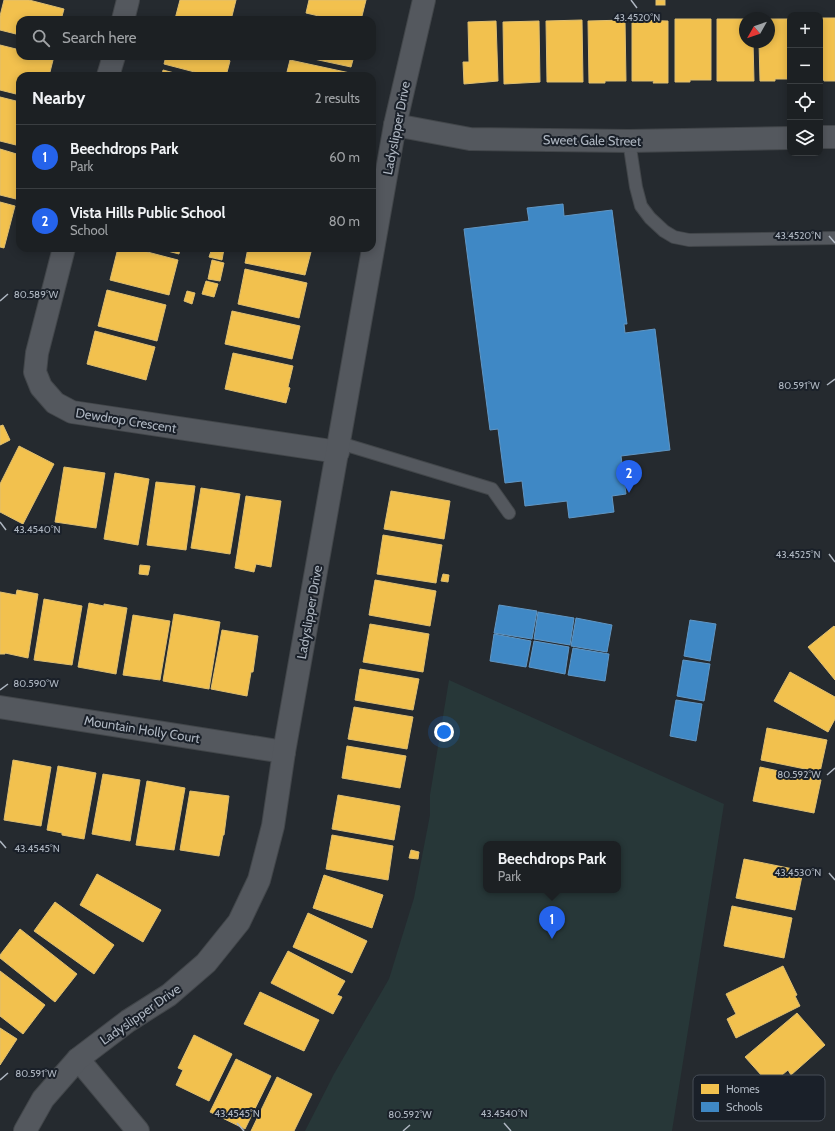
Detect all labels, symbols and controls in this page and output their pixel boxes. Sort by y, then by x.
text: 43.4520°N [614,11,660,24]
north arrow [739,12,775,48]
map controls [787,12,823,156]
button: + [787,12,823,48]
search box [16,16,376,60]
icon: search [30,27,52,49]
text: Search here [62,29,137,47]
button: − [787,48,823,84]
street label: Ladyslipper Drive [379,80,413,176]
button: locate [787,84,823,120]
text: Nearby [32,88,85,108]
text: 2 results [315,90,360,106]
button: layers [787,120,823,156]
street label: Sweet Gale Street [543,131,642,149]
text: Beechdrops Park [70,140,179,158]
text: 1 [43,149,47,165]
text: 60 m [329,149,360,165]
text: Park [70,158,93,174]
text: Vista Hills Public School [70,204,225,222]
text: 2 [42,213,48,229]
text: 80 m [329,213,360,229]
text: School [70,222,108,238]
text: 43.4520°N [775,229,821,242]
text: 80.589°W [14,288,59,301]
text: 80.591°W [778,379,820,392]
street label: Dewdrop Crescent [74,404,178,436]
pin: 2 [616,460,642,493]
text: 43.4540°N [13,523,61,536]
text: 43.4525°N [775,548,821,561]
street label: Ladyslipper Drive [293,563,325,660]
text: 80.590°W [13,677,59,690]
street label: Mountain Holly Court [83,712,202,746]
your location [434,722,454,742]
text: 80.592°W [777,768,821,781]
popup [483,841,621,893]
text: 43.4545°N [14,842,60,855]
text: Beechdrops Park [498,850,606,868]
text: 43.4530°N [775,866,821,879]
text: Park [498,868,521,884]
pin: 1 [539,906,565,939]
street label: Ladyslipper Drive [96,980,184,1048]
text: 80.591°W [15,1067,57,1080]
legend [693,1075,825,1121]
text: Homes [726,1082,760,1096]
text: Schools [726,1100,763,1114]
text: 43.4545°N [214,1107,260,1120]
text: 43.4540°N [480,1107,528,1120]
text: 80.592°W [388,1108,432,1121]

